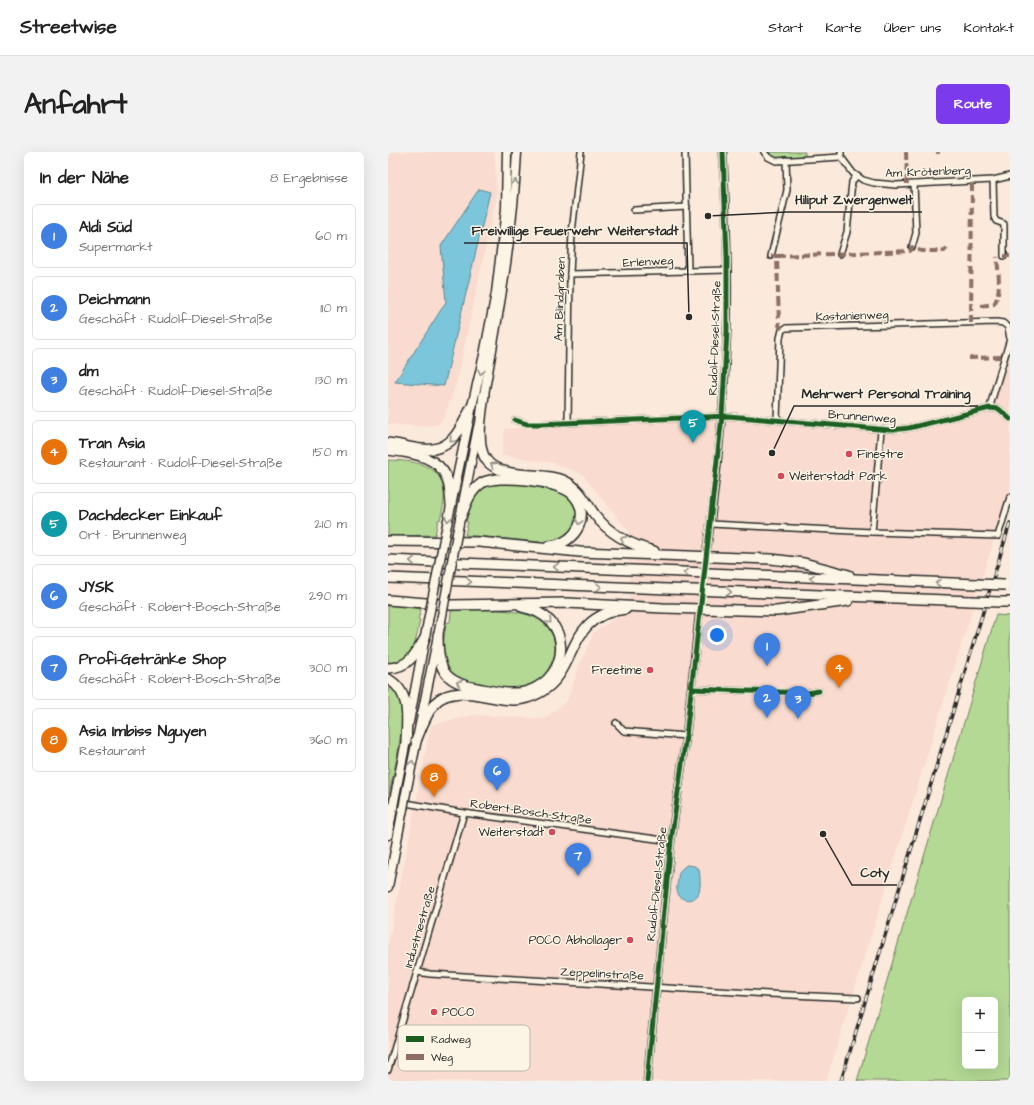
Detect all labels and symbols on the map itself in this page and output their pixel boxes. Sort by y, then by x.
street label: Am Krötenberg [885,162,971,183]
one-way arrow [511,179,520,185]
callout: Hiliput Zwergenwelt [787,187,922,212]
text: Hiliput Zwergenwelt [795,191,914,211]
callout: Freiwillige Feuerwehr Weiterstadt [464,218,687,243]
text: Freiwillige Feuerwehr Weiterstadt [472,222,679,242]
street label: Erlenweg [622,252,674,273]
street label: Am Blindgraben [550,257,571,341]
street label: Rudolf-Diesel-Straße [705,280,726,396]
street label: Kastanienweg [815,306,889,327]
one-way arrow [477,368,485,375]
callout: Mehrwert Personal Training [794,381,978,406]
text: Mehrwert Personal Training [802,385,971,405]
street label: Brunnenweg [827,406,897,429]
pin: 5 [680,410,706,443]
one-way arrow [449,435,457,443]
place label: Finestre [857,446,904,463]
marker: Finestre [844,449,854,459]
one-way arrow [490,462,497,470]
place label: Weiterstadt Park [789,468,888,485]
marker: Weiterstadt Park [776,471,786,481]
one-way arrow [444,516,453,522]
one-way arrow [576,519,584,525]
one-way arrow [620,536,627,544]
one-way arrow [409,557,415,566]
one-way arrow [553,563,559,571]
one-way arrow [683,568,689,577]
one-way arrow [809,573,815,582]
one-way arrow [466,577,472,586]
one-way arrow [935,578,941,587]
one-way arrow [596,583,602,591]
one-way arrow [726,588,732,596]
one-way arrow [545,616,552,624]
your location [707,625,727,645]
pin: 1 [754,633,780,666]
pin: 4 [826,655,852,688]
place label: Freetime [592,662,643,679]
marker: Freetime [645,665,655,675]
one-way arrow [456,680,464,688]
pin: 2 [754,685,780,718]
pin: 3 [785,686,811,719]
pin: 6 [484,758,510,791]
one-way arrow [407,760,416,767]
pin: 8 [421,764,447,797]
street label: Robert-Bosch-Straße [469,795,593,829]
place label: Weiterstadt [478,824,544,841]
street label: Rudolf-Diesel-Straße [643,826,672,942]
marker: Weiterstadt [547,827,557,837]
pin: 7 [565,843,591,876]
callout: Coty [852,860,897,885]
text: Coty [861,864,890,883]
street label: Industriestraße [400,884,440,970]
place label: POCO Abhollager [529,932,622,950]
marker: POCO Abhollager [625,935,635,945]
street label: Zeppelinstraße [560,963,645,985]
place label: POCO [442,1004,474,1021]
marker: POCO [429,1007,439,1017]
legend [398,1025,530,1071]
text: Radweg [431,1032,471,1048]
text: Weg [431,1050,453,1066]

